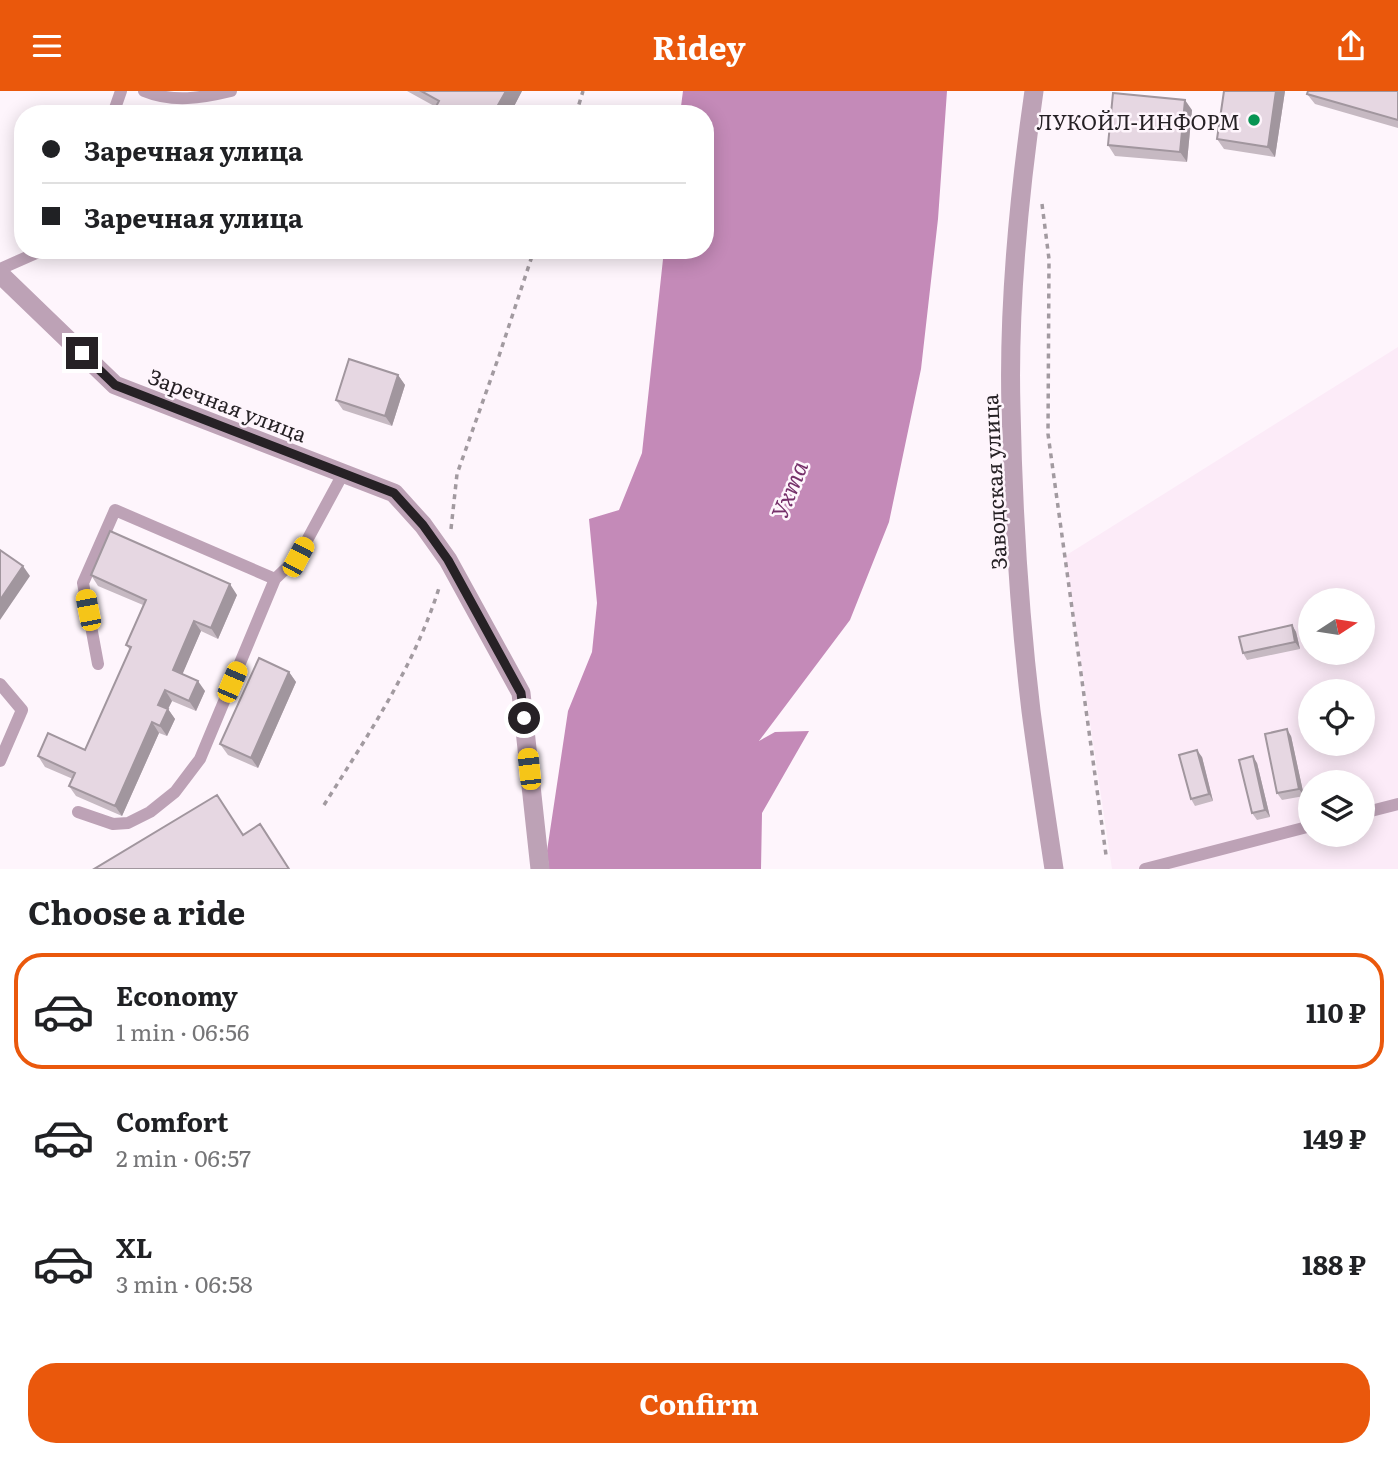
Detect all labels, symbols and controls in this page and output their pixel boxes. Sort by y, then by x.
text: Ridey [652,22,746,70]
icon: menu [28,27,66,65]
icon: share [1332,27,1370,65]
place label: ЛУКОЙЛ-ИНФОРМ [1037,105,1240,136]
marker: ЛУКОЙЛ-ИНФОРМ [1246,112,1262,128]
text: Заречная улица [84,130,303,169]
text: Заречная улица [84,197,303,236]
route end [66,337,98,369]
street label: Заречная улица [144,360,312,449]
street label: Заводская улица [973,393,1013,571]
water label: Ухта [761,455,815,523]
car [279,534,318,580]
car [74,587,103,633]
north arrow [1298,588,1376,665]
map controls [1298,588,1375,847]
car [215,659,250,705]
button: locate [1298,679,1375,756]
route start [508,702,540,734]
car [517,747,542,791]
button: layers [1298,770,1375,847]
text: Choose a ride [28,887,245,935]
text: Economy [116,975,238,1014]
icon: car [32,980,95,1043]
text: 110 ₽ [1306,992,1366,1031]
text: 1 min · 06:56 [116,1014,249,1048]
text: Comfort [116,1101,228,1140]
icon: car [32,1106,95,1169]
text: 149 ₽ [1303,1118,1366,1157]
text: 2 min · 06:57 [116,1140,251,1174]
text: XL [116,1227,153,1266]
icon: car [32,1232,95,1295]
text: 188 ₽ [1302,1244,1366,1283]
text: 3 min · 06:58 [116,1266,253,1300]
button: Confirm [28,1363,1370,1443]

